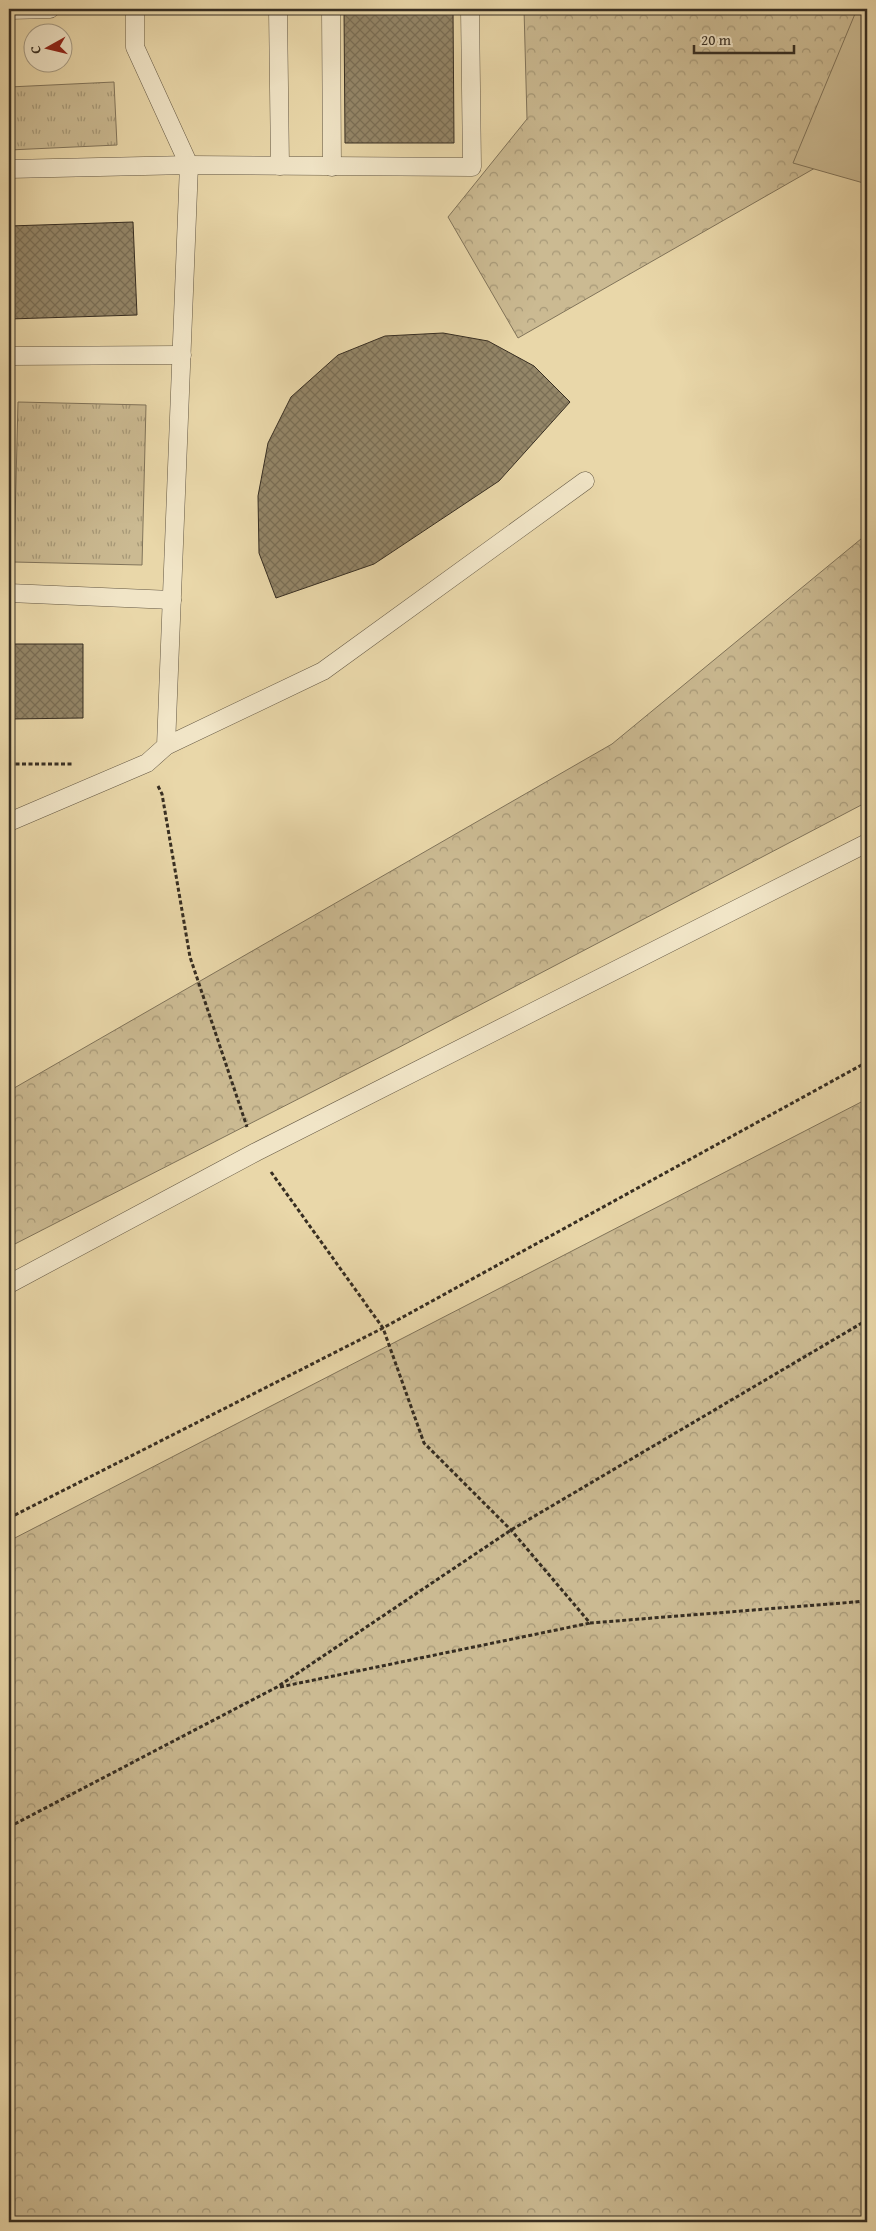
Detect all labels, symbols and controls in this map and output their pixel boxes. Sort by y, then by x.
north arrow [22,22,72,72]
scale bar [694,22,794,54]
text: 20 m [701,29,732,50]
text: С [25,44,46,55]

